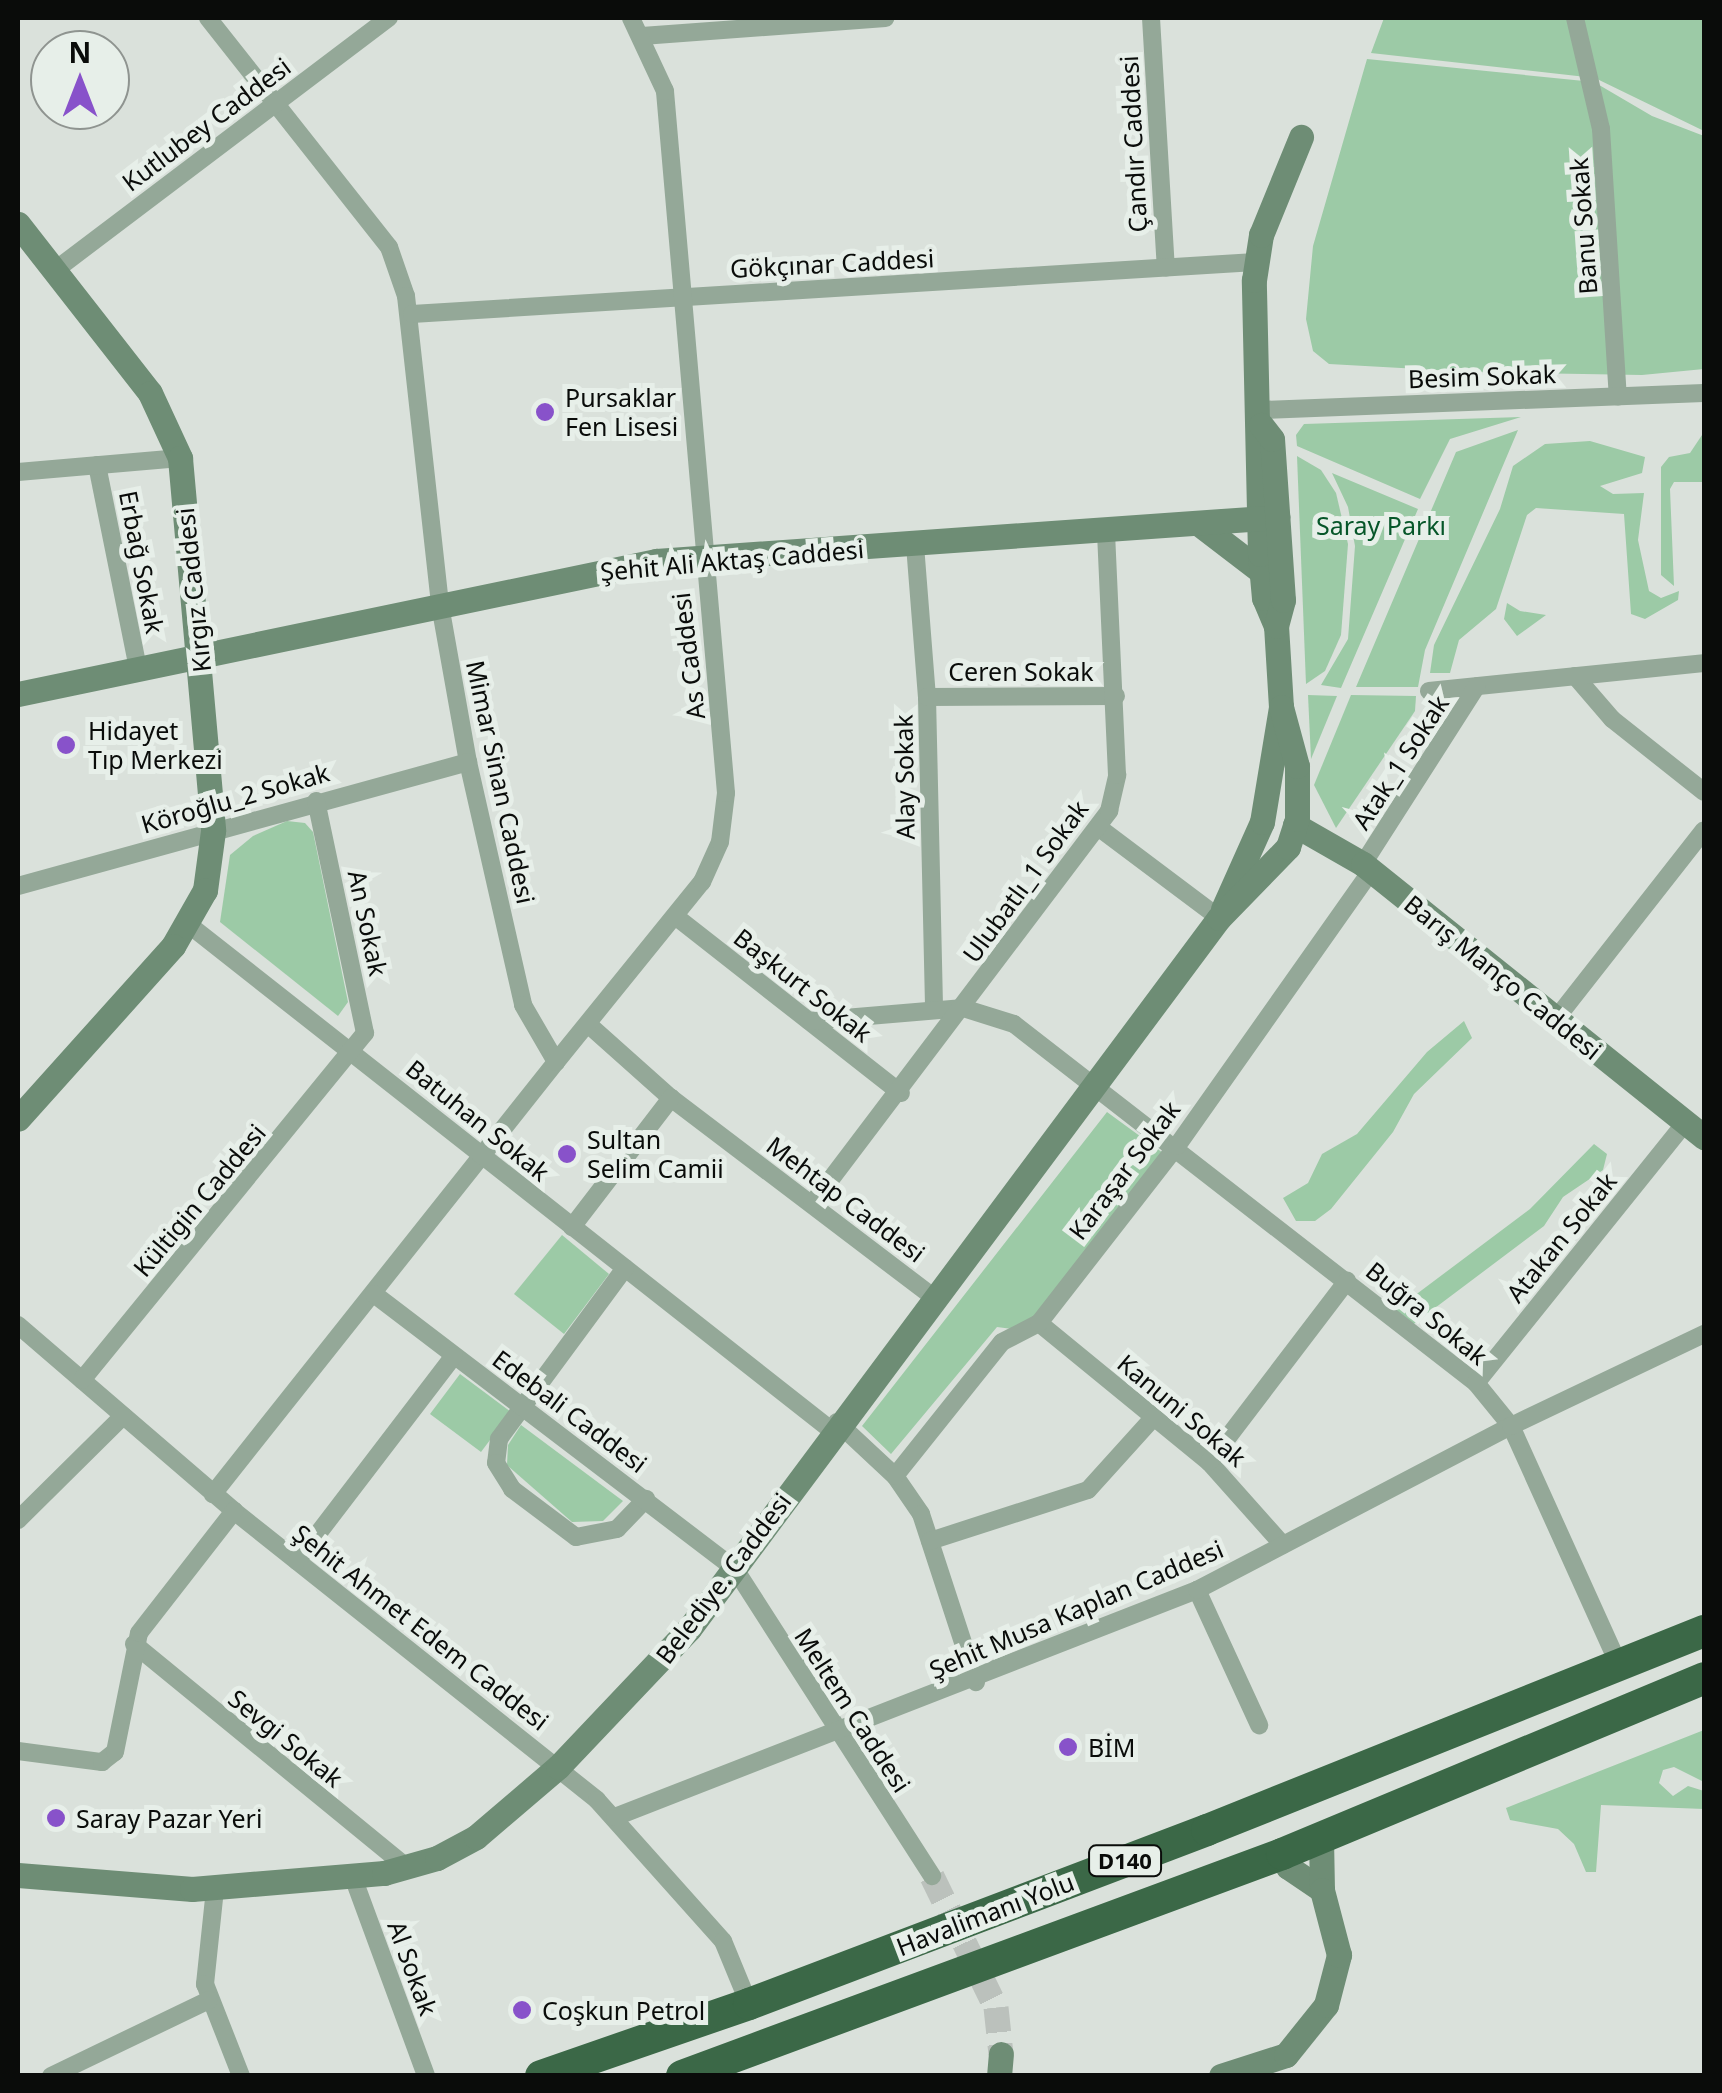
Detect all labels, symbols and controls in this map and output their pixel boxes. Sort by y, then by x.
north arrow [30,30,130,130]
text: N [69,33,91,71]
street label: Kutlubey Caddesi [116,51,296,197]
street label: Çandır Caddesi [1113,55,1153,233]
street label: Banu Sokak [1563,156,1603,296]
street label: Gökçınar Caddesi [729,243,935,283]
street label: Besim Sokak [1407,358,1557,394]
place label: Pursaklar Fen Lisesi [565,383,678,442]
marker: Pursaklar Fen Lisesi [534,401,556,423]
street label: Erbağ Sokak [113,488,171,636]
street label: Kırgız Caddesi [169,506,217,674]
park label: Saray Parkı [1316,510,1446,540]
street label: Şehit Ali Aktaş Caddesi [599,534,865,586]
street label: As Caddesi [665,591,711,721]
street label: Ceren Sokak [948,656,1094,686]
street label: Mimar Sinan Caddesi [461,658,541,906]
street label: Atak_1 Sokak [1346,689,1454,835]
street label: Alay Sokak [888,714,920,840]
place label: Hidayet Tıp Merkezi [88,716,223,775]
marker: Hidayet Tıp Merkezi [53,732,79,758]
street label: Köroğlu_2 Sokak [137,757,333,839]
street label: Ulubatlı_1 Sokak [956,794,1094,968]
street label: An Sokak [342,867,394,979]
street label: Barış Manço Caddesi [1399,888,1607,1066]
street label: Başkurt Sokak [728,922,878,1048]
street label: Batuhan Sokak [400,1053,556,1187]
street label: Karaşar Sokak [1062,1095,1186,1245]
street label: Kültigin Caddesi [127,1118,271,1282]
place label: Sultan Selim Camii [587,1125,724,1184]
street label: Mehtap Caddesi [761,1130,931,1268]
marker: Sultan Selim Camii [556,1143,578,1165]
street label: Atakan Sokak [1500,1166,1622,1308]
street label: Buğra Sokak [1360,1255,1494,1371]
street label: Edebali Caddesi [487,1343,653,1479]
street label: Kanuni Sokak [1112,1348,1252,1472]
street label: Belediye. Caddesi [649,1487,797,1669]
street label: Şehit Ahmet Edem Caddesi [287,1518,555,1736]
street label: Şehit Musa Kaplan Caddesi [925,1533,1227,1685]
street label: Meltem Caddesi [789,1622,917,1798]
street label: Sevgi Sokak [223,1683,349,1793]
place label: BİM [1088,1732,1135,1762]
marker: BİM [1057,1736,1079,1758]
place label: Saray Pazar Yeri [76,1803,262,1833]
marker: Saray Pazar Yeri [45,1807,67,1829]
road number: D140 [1088,1844,1162,1878]
street label: Havalimanı Yolu [892,1866,1078,1962]
street label: Al Sokak [382,1917,444,2019]
place label: Coşkun Petrol [542,1995,705,2025]
marker: Coşkun Petrol [511,1999,533,2021]

